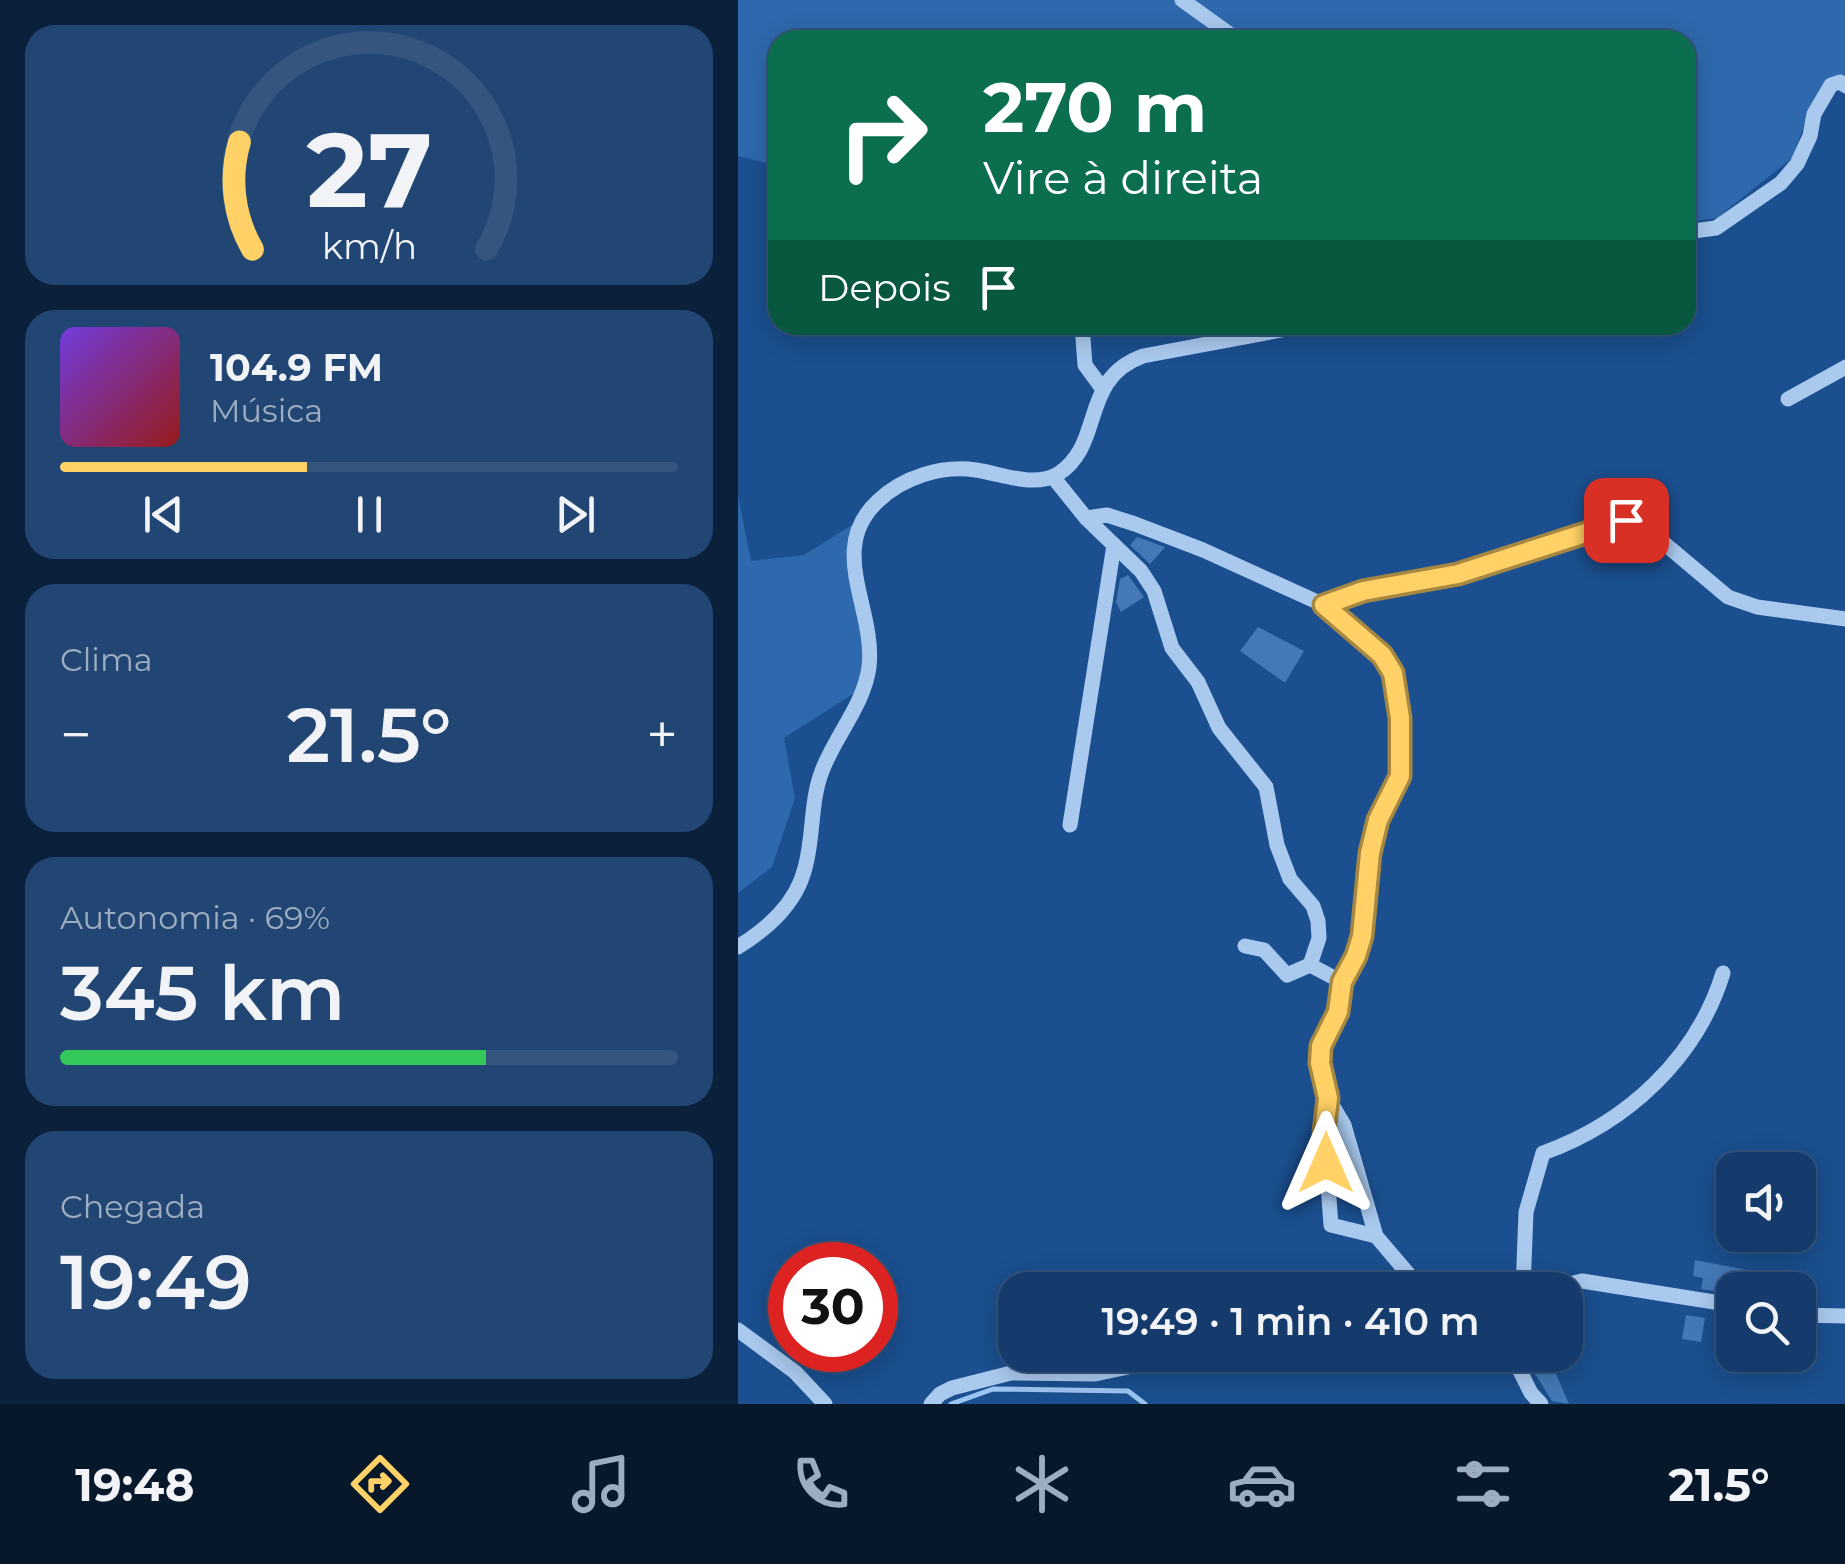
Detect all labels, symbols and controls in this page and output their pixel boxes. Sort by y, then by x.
text: 270 m [983,64,1207,150]
icon: right [818,70,948,200]
text: 27 [306,106,432,233]
text: Vire à direita [983,150,1263,205]
text: km/h [321,224,417,268]
icon: arrive [971,260,1026,315]
text: Depois [818,264,951,311]
text: 104.9 FM [210,344,383,391]
text: Música [210,391,323,430]
pin [1584,478,1669,563]
icon: previous [136,487,191,542]
icon: pause [342,487,397,542]
icon: next [548,487,603,542]
icon: arrive [1599,493,1654,548]
text: Clima [60,640,153,679]
text: 21.5° [286,689,452,781]
text: − [60,701,92,768]
text: + [646,701,678,768]
text: Autonomia · 69% [60,898,330,937]
text: 345 km [60,947,345,1039]
position arrow [1274,1111,1378,1215]
map controls [1716,1152,1816,1372]
button: sound [1716,1152,1816,1252]
text: Chegada [60,1187,205,1226]
text: 19:49 [60,1236,251,1328]
speed limit sign: 30 [768,1242,898,1372]
button: search [1716,1272,1816,1372]
text: 19:49 · 1 min · 410 m [1102,1298,1479,1345]
icon: directions [345,1449,415,1519]
icon: music [566,1449,636,1519]
icon: phone [786,1449,856,1519]
icon: climate [1007,1449,1077,1519]
icon: car [1227,1449,1297,1519]
icon: filters [1448,1449,1518,1519]
text: 19:48 [75,1457,195,1512]
text: 21.5° [1668,1457,1770,1512]

